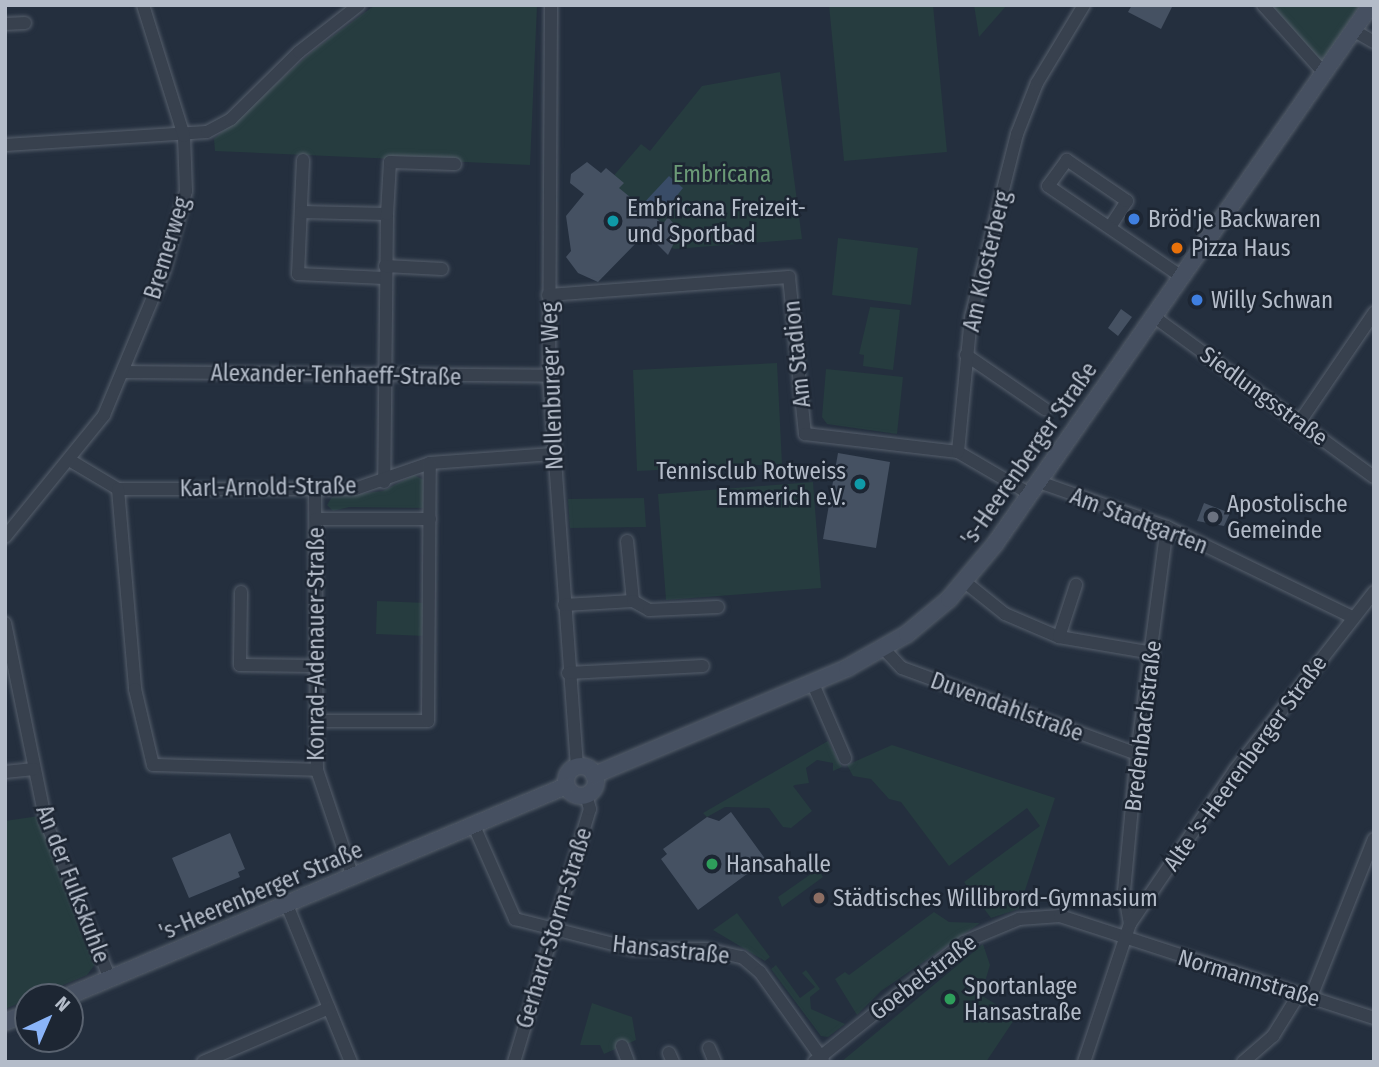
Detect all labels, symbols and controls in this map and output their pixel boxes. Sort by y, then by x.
park label: Embricana [673,160,771,188]
street label: Am Klosterberg [957,188,1017,334]
street label: Bremerweg [138,193,196,303]
place label: Embricana Freizeit- und Sportbad [627,194,806,248]
place label: Bröd'je Backwaren [1148,205,1321,233]
marker: Bröd'je Backwaren [1126,211,1142,227]
marker: Embricana Freizeit- und Sportbad [605,213,621,229]
place label: Pizza Haus [1191,234,1290,262]
marker: Pizza Haus [1169,240,1185,256]
place label: Willy Schwan [1211,286,1333,314]
marker: Willy Schwan [1189,292,1205,308]
street label: Am Stadion [778,299,816,409]
street label: Nollenburger Weg [535,302,569,470]
street label: Siedlungsstraße [1195,340,1333,452]
street label: 's-Heerenberger Straße [955,357,1103,551]
street label: Alexander-Tenhaeff-Straße [210,359,462,391]
place label: Tennisclub Rotweiss Emmerich e.V. [656,457,846,511]
street label: Karl-Arnold-Straße [179,472,357,502]
marker: Tennisclub Rotweiss Emmerich e.V. [852,476,868,492]
street label: Am Stadtgarten [1066,482,1212,560]
place label: Apostolische Gemeinde [1227,490,1348,544]
marker: Apostolische Gemeinde [1205,509,1221,525]
street label: Konrad-Adenauer-Straße [302,527,330,761]
street label: Bredenbachstraße [1119,639,1167,813]
street label: Alte 's-Heerenberger Straße [1157,650,1333,876]
street label: Duvendahlstraße [927,667,1087,747]
street label: An der Fulkskuhle [30,801,116,967]
street label: Gerhard-Storm-Straße [510,824,598,1032]
street label: 's-Heerenberger Straße [155,836,367,946]
place label: Hansahalle [726,850,831,878]
marker: Hansahalle [704,856,720,872]
place label: Städtisches Willibrord-Gymnasium [833,884,1158,912]
marker: Städtisches Willibrord-Gymnasium [811,890,827,906]
street label: Goebelstraße [864,928,982,1026]
street label: Hansastraße [611,930,731,970]
street label: Normannstraße [1175,943,1323,1013]
place label: Sportanlage Hansastraße [964,972,1082,1026]
north arrow [14,983,84,1053]
marker: Sportanlage Hansastraße [942,991,958,1007]
text: N [50,992,75,1016]

